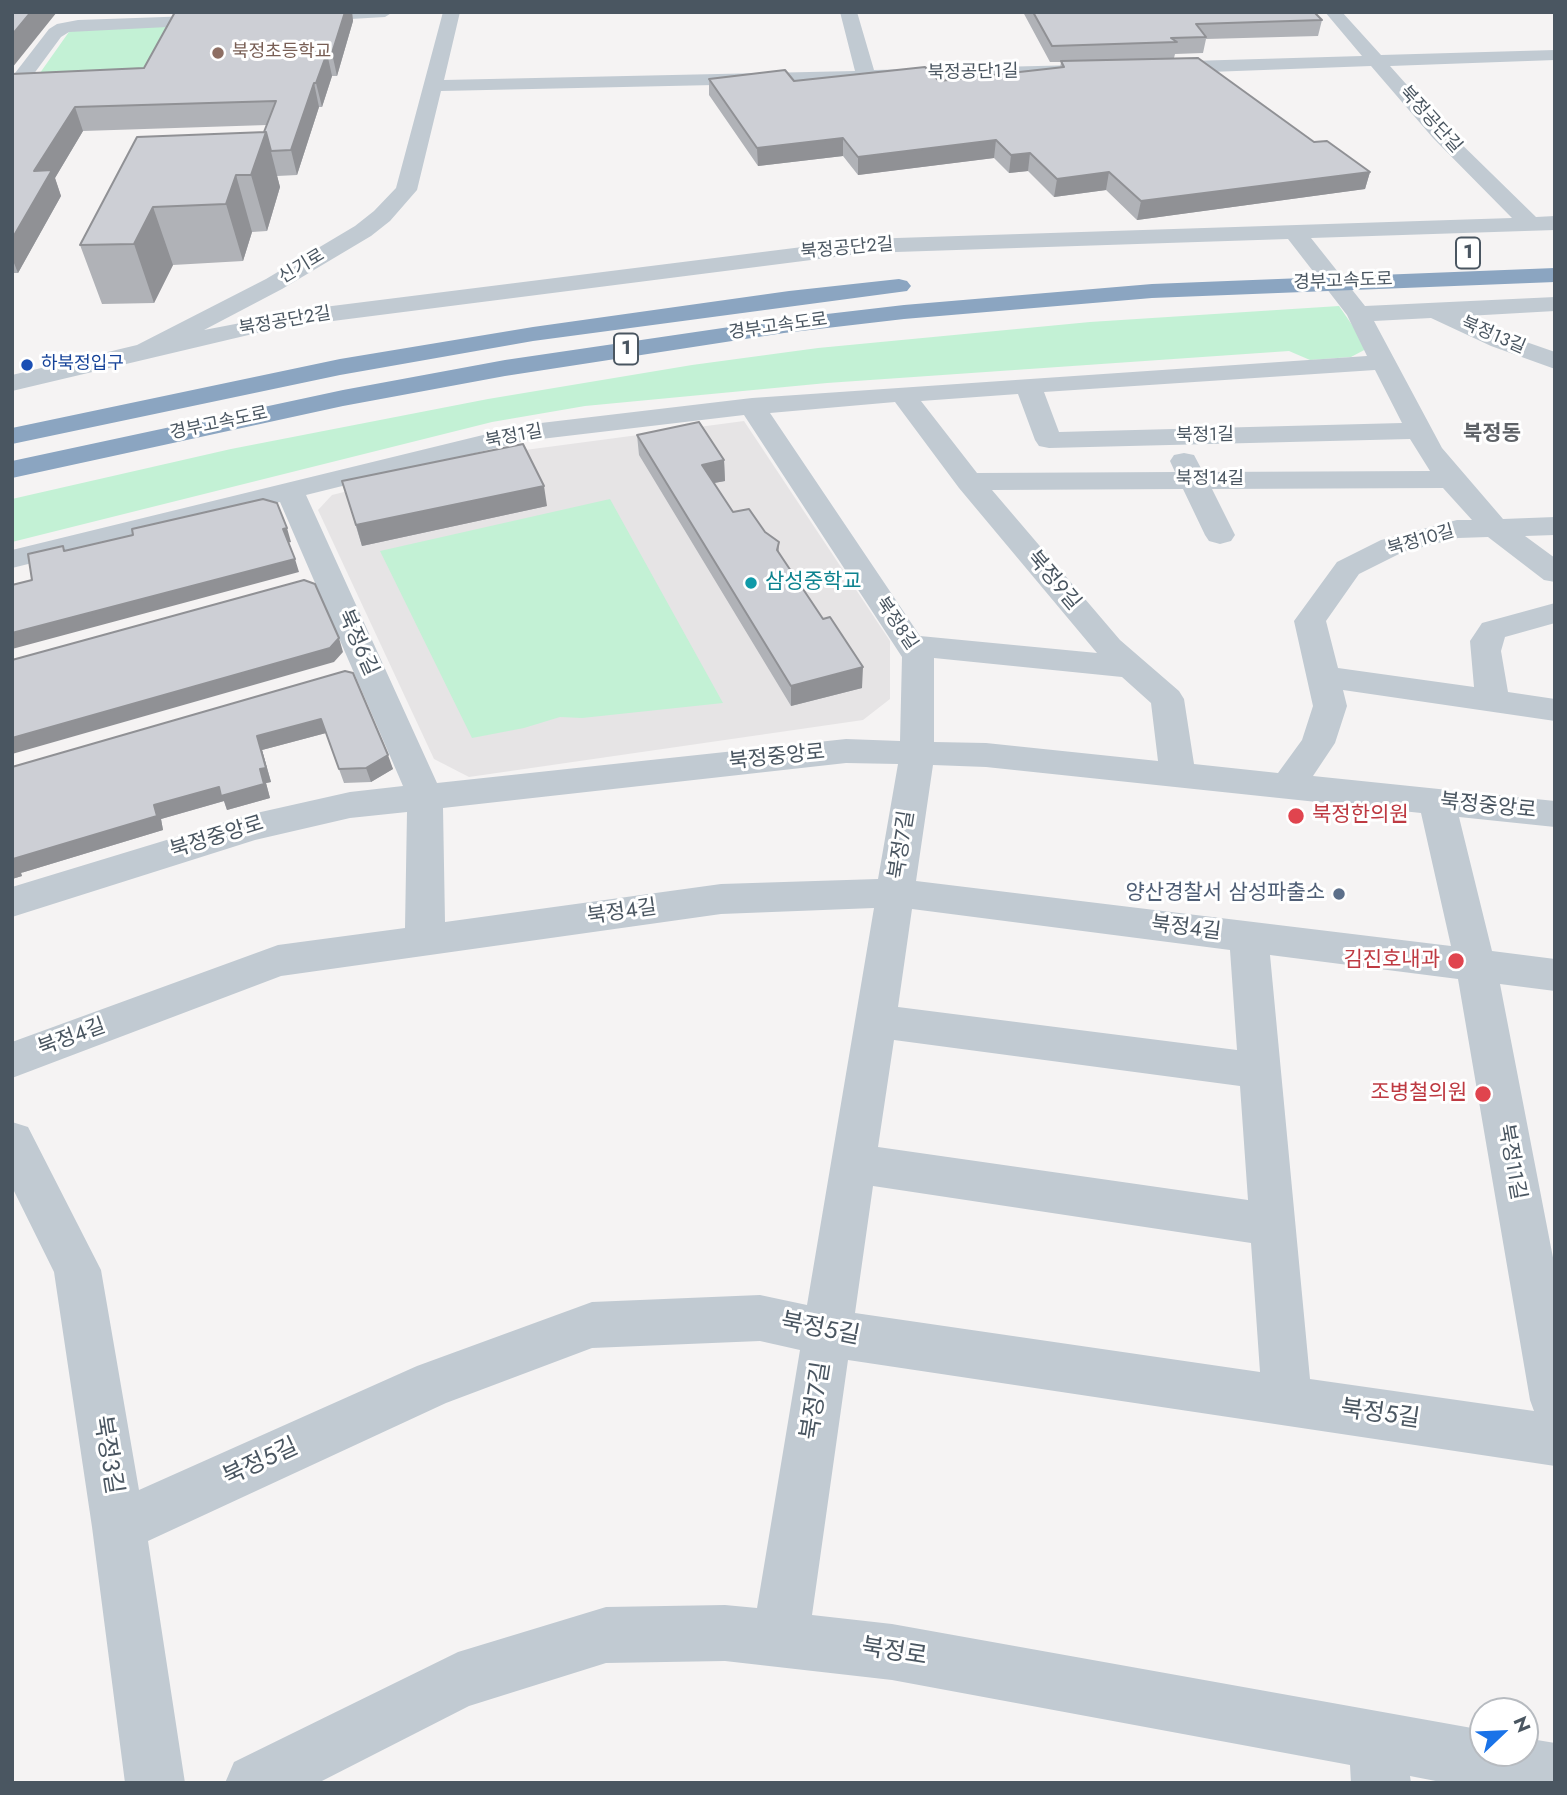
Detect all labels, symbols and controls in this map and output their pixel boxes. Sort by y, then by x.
place label: 북정초등학교 [232,42,331,64]
marker: 북정초등학교 [210,45,226,61]
street label: 북정공단1길 [927,61,1019,85]
street label: 북정공단길 [1394,82,1466,158]
street label: 북정공단2길 [800,234,894,264]
road number: 1 [1456,238,1480,268]
street label: 신기로 [275,245,329,289]
street label: 경부고속도로 [1293,269,1393,295]
street label: 북정공단2길 [237,303,333,341]
street label: 경부고속도로 [727,309,829,345]
street label: 북정13길 [1458,313,1528,359]
road number: 1 [614,334,638,364]
place label: 하북정입구 [41,354,124,376]
marker: 하북정입구 [19,357,35,373]
street label: 경부고속도로 [168,403,270,445]
street label: 북정1길 [484,421,544,453]
district label: 북정동 [1463,422,1521,448]
street label: 북정1길 [1176,425,1234,447]
street label: 북정14길 [1176,469,1244,491]
street label: 북정10길 [1385,521,1457,561]
street label: 북정9길 [1021,546,1085,616]
place label: 삼성중학교 [765,570,862,596]
marker: 삼성중학교 [743,575,759,591]
street label: 북정8길 [870,593,922,655]
street label: 북정6길 [331,606,383,680]
street label: 북정중앙로 [728,740,826,776]
street label: 북정중앙로 [1439,789,1537,825]
place label: 북정한의원 [1312,803,1409,829]
marker: 북정한의원 [1286,806,1306,826]
street label: 북정7길 [885,809,921,881]
street label: 북정중앙로 [167,812,267,864]
place label: 양산경찰서 삼성파출소 [1126,881,1325,907]
marker: 양산경찰서 삼성파출소 [1331,886,1347,902]
street label: 북정4길 [585,896,659,930]
street label: 북정4길 [1150,912,1222,946]
place label: 김진호내과 [1343,948,1440,974]
marker: 김진호내과 [1446,951,1466,971]
street label: 북정4길 [35,1014,109,1062]
place label: 조병철의원 [1370,1081,1467,1107]
marker: 조병철의원 [1473,1084,1493,1104]
street label: 북정11길 [1492,1122,1530,1202]
street label: 북정5길 [778,1308,862,1352]
street label: 북정7길 [797,1360,837,1442]
street label: 북정5길 [1338,1395,1422,1435]
street label: 북정3길 [87,1414,127,1496]
street label: 북정5길 [219,1433,303,1493]
street label: 북정로 [859,1634,929,1672]
north arrow [1469,1697,1539,1767]
text: N [1507,1712,1537,1737]

